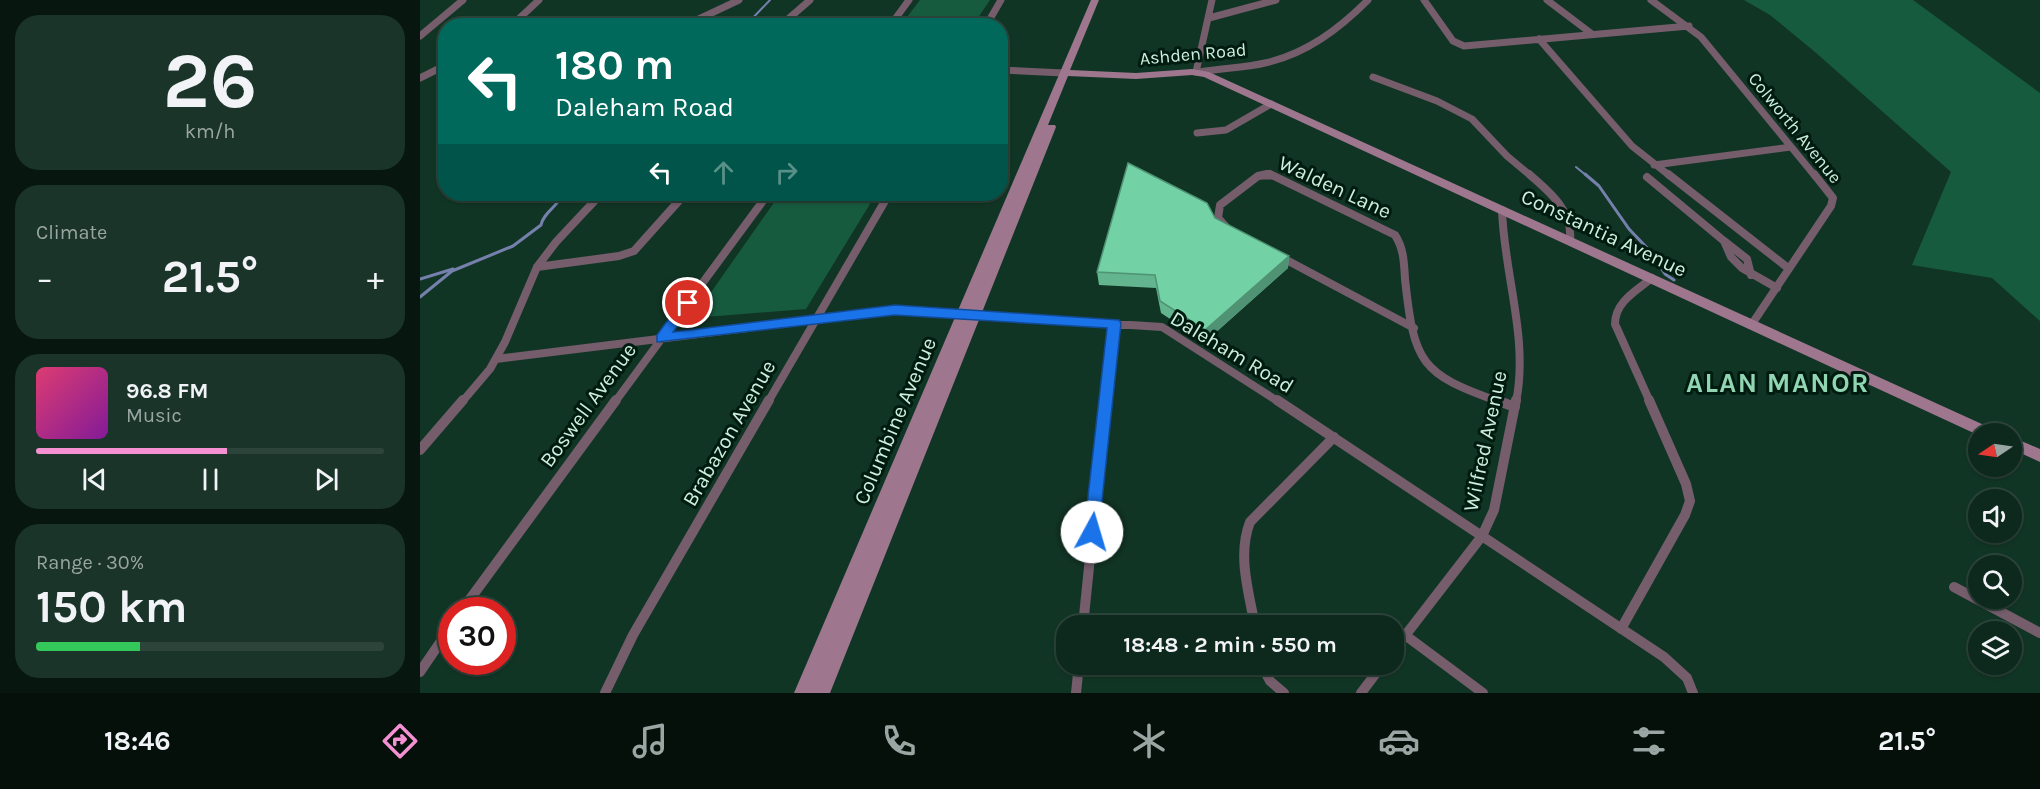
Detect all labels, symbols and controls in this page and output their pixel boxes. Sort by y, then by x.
text: 26 [163,35,257,127]
street label: Ashden Road [1139,38,1247,70]
text: 180 m [555,40,674,90]
icon: left [456,42,534,120]
street label: Colworth Avenue [1744,68,1846,188]
text: Daleham Road [555,91,734,123]
text: km/h [185,120,235,143]
street label: Walden Lane [1275,150,1395,224]
icon: left [644,156,677,189]
icon: ahead [707,156,740,189]
icon: right [770,156,803,189]
street label: Constantia Avenue [1517,184,1691,282]
text: Climate [36,221,107,244]
text: 21.5° [162,251,258,303]
text: − [36,259,53,297]
text: + [367,259,384,297]
pin [662,277,713,328]
icon: arrive [671,286,704,319]
street label: Daleham Road [1166,306,1298,398]
street label: Columbine Avenue [849,334,941,508]
street label: Boswell Avenue [535,338,641,472]
street label: Brabazon Avenue [678,356,780,510]
district label: ALAN MANOR [1686,367,1870,399]
street label: Wilfred Avenue [1458,369,1512,513]
text: 96.8 FM [126,378,209,404]
text: Music [126,404,182,427]
north arrow [1968,423,2022,477]
map controls [1968,423,2022,675]
icon: previous [78,463,111,496]
icon: pause [194,463,227,496]
icon: next [310,463,343,496]
button: sound [1968,489,2022,543]
position arrow [1060,500,1124,564]
text: Range · 30% [36,551,144,574]
button: search [1968,555,2022,609]
text: 150 km [36,581,187,633]
speed limit sign: 30 [438,597,516,675]
button: layers [1968,621,2022,675]
text: 18:48 · 2 min · 550 m [1123,632,1337,658]
icon: directions [379,720,421,762]
icon: music [629,720,671,762]
icon: phone [878,720,920,762]
icon: climate [1128,720,1170,762]
icon: car [1378,720,1420,762]
icon: filters [1628,720,1670,762]
text: 18:46 [104,725,171,757]
text: 21.5° [1878,725,1936,757]

